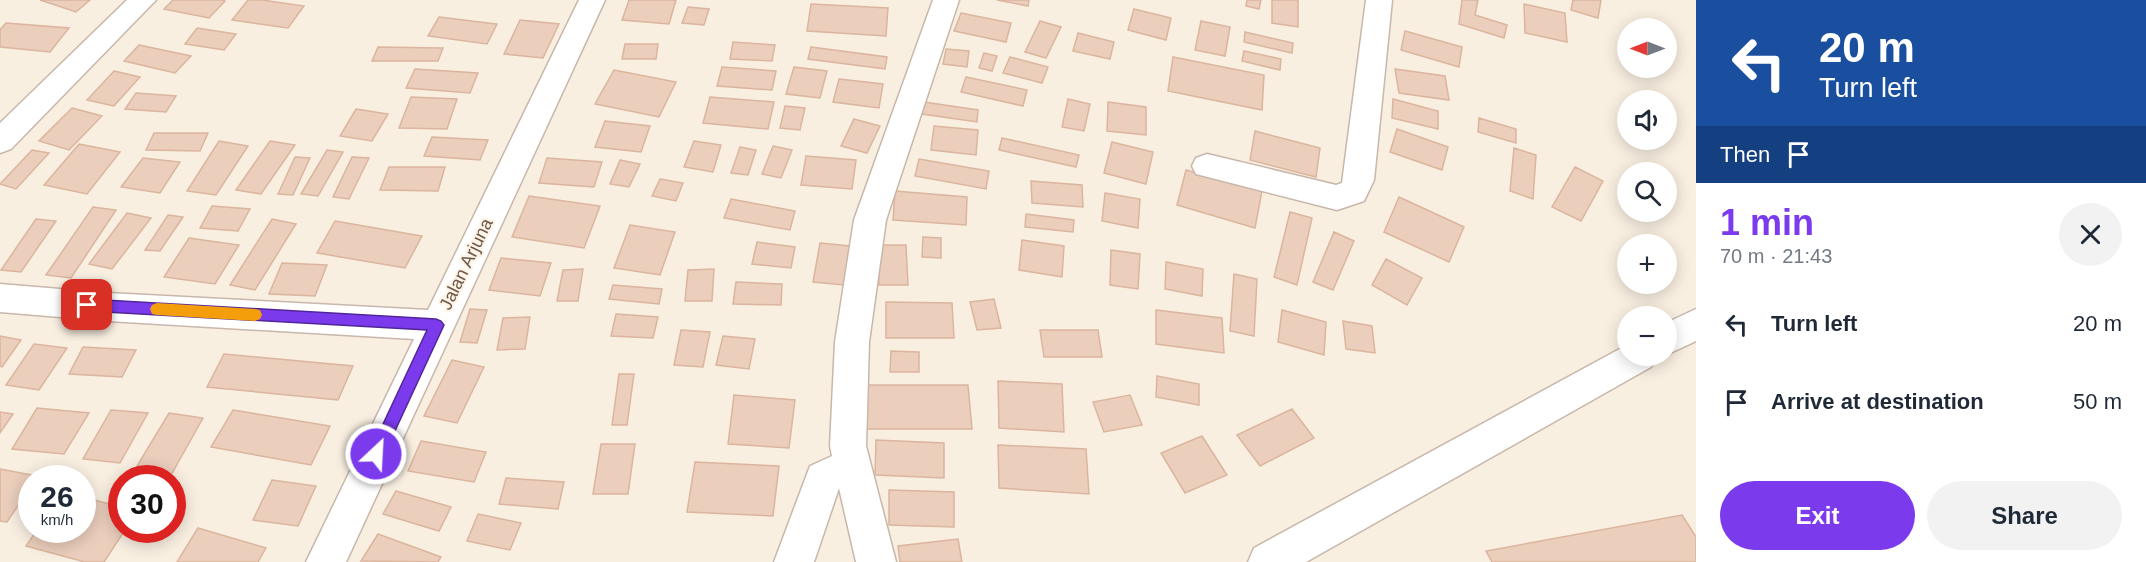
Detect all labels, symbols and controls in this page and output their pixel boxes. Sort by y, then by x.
north arrow [1617,18,1677,78]
map controls [1617,18,1677,366]
icon: left [1720,24,1798,102]
text: 20 m [1819,24,1915,71]
text: Turn left [1819,73,1917,103]
button: sound [1617,90,1677,150]
icon: arrive [1782,138,1815,171]
text: Then [1720,142,1770,167]
button: search [1617,162,1677,222]
text: 1 min [1720,202,1814,243]
button: close [2059,203,2122,266]
street label: Jalan Arjuna [435,214,497,313]
button: + [1617,234,1677,294]
text: 70 m · 21:43 [1720,245,1832,267]
pin [61,279,112,330]
icon: arrive [70,288,103,321]
button: − [1617,306,1677,366]
icon: left [1720,308,1753,341]
text: Turn left [1771,311,1857,336]
text: 20 m [2073,311,2122,336]
icon: arrive [1720,386,1753,419]
text: Arrive at destination [1771,389,1984,414]
text: 50 m [2073,389,2122,414]
position arrow [344,422,408,486]
speed limit sign: 30 [108,465,186,543]
text: 26 [40,480,74,513]
button: Exit [1720,481,1915,550]
button: Share [1927,481,2122,550]
text: km/h [41,511,73,528]

